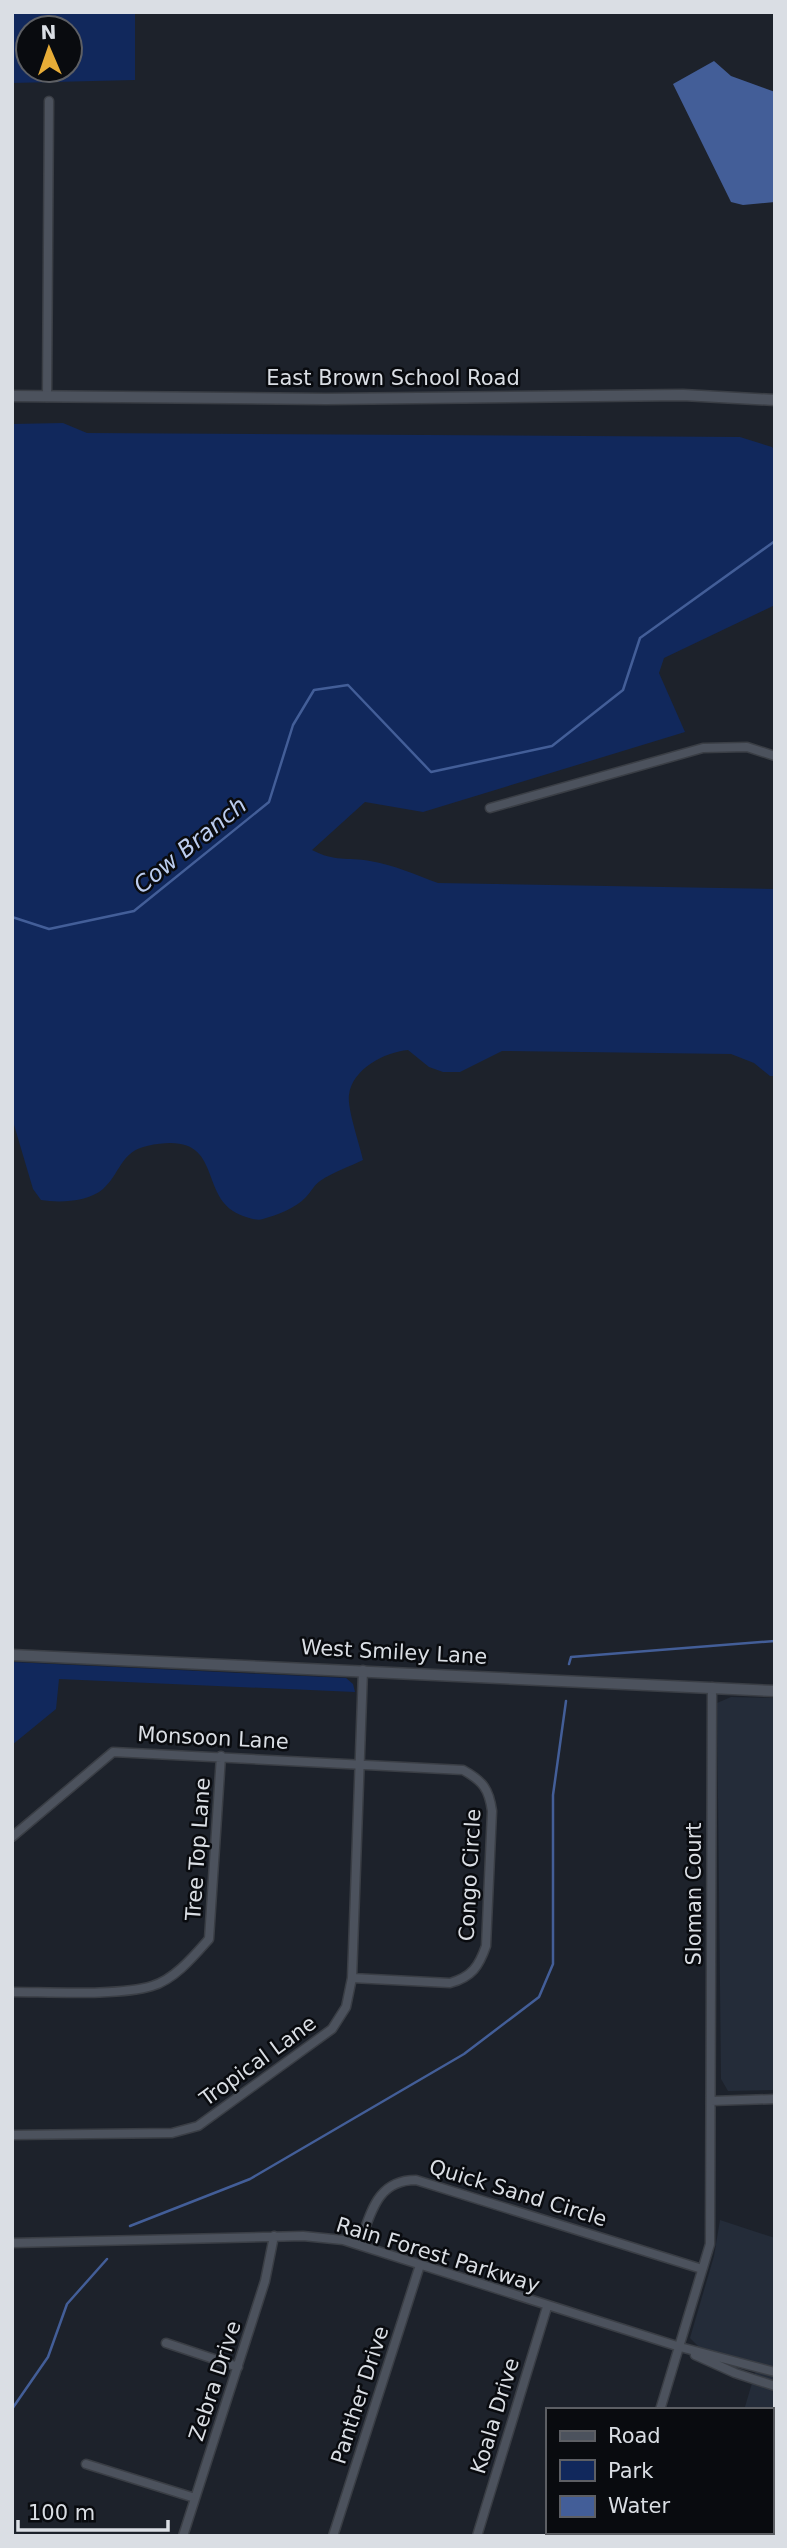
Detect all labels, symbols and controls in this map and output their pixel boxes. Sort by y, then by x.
north arrow [14,14,84,84]
text: N [40,21,57,43]
street label: East Brown School Road [266,366,520,390]
water label: Cow Branch [128,792,252,898]
street label: West Smiley Lane [300,1635,488,1669]
street label: Monsoon Lane [137,1722,289,1754]
street label: Tree Top Lane [181,1777,215,1922]
street label: Congo Circle [455,1808,485,1942]
street label: Sloman Court [682,1822,706,1966]
street label: Tropical Lane [194,2011,321,2112]
street label: Quick Sand Circle [426,2155,610,2231]
street label: Rain Forest Parkway [333,2213,543,2297]
street label: Zebra Drive [184,2318,246,2444]
street label: Panther Drive [326,2323,394,2467]
street label: Koala Drive [466,2355,524,2477]
legend [546,2408,773,2534]
text: Road [608,2424,661,2448]
text: Park [608,2459,654,2483]
scale bar [18,2488,168,2532]
text: Water [608,2494,670,2518]
text: 100 m [28,2501,95,2525]

